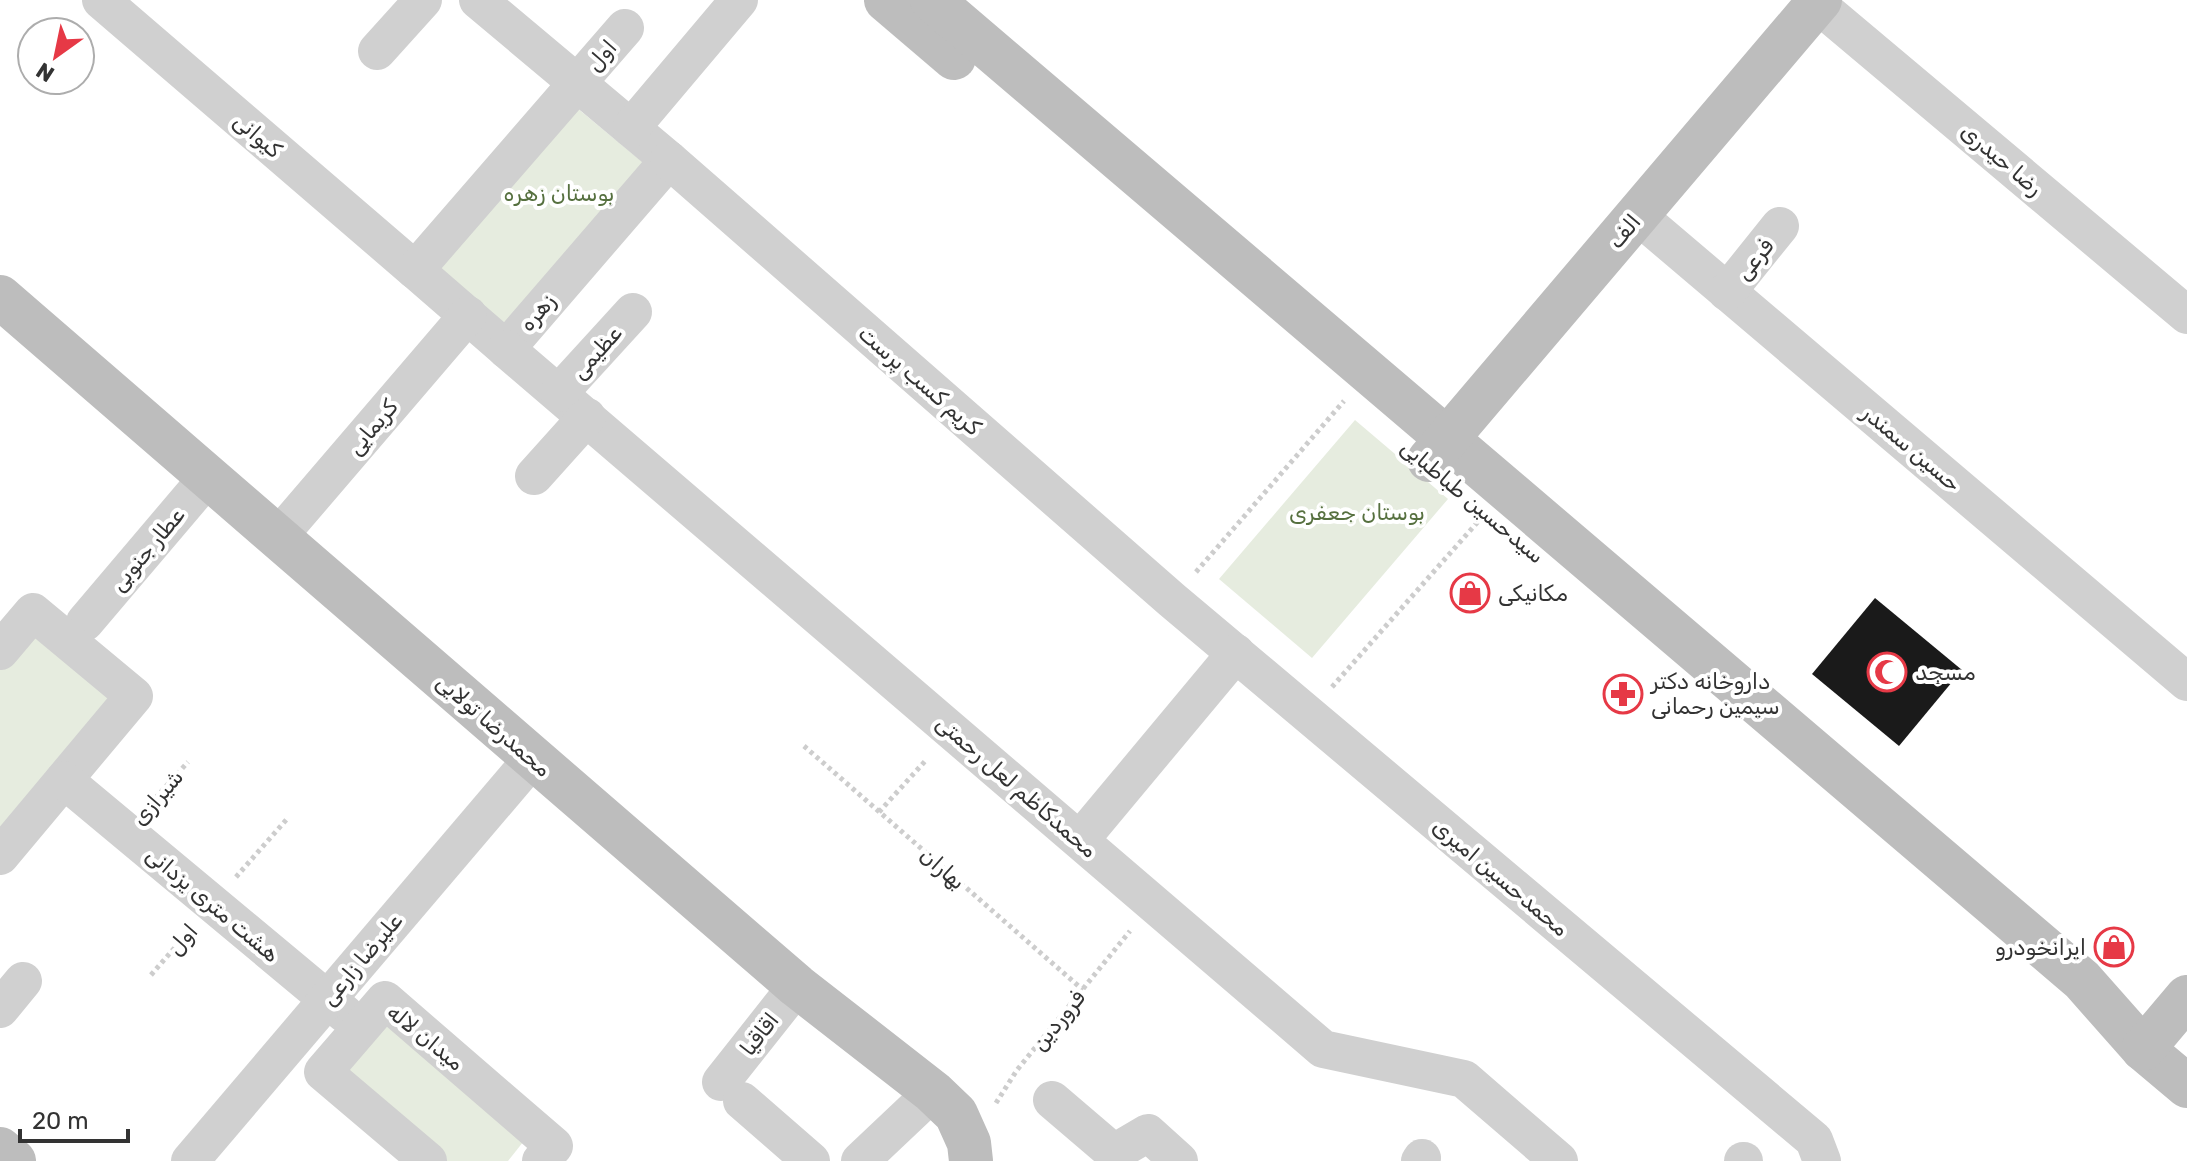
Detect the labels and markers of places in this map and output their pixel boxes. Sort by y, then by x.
shop icon: مکانیکی [1449,572,1491,614]
place label: مکانیکی [1498,580,1568,607]
mosque icon: مسجد [1866,651,1908,693]
place label: مسجد [1915,659,1976,686]
place label: داروخانه دکتر سیمین رحمانی [1649,668,1780,720]
pharmacy icon: داروخانه دکتر سیمین رحمانی [1602,673,1644,715]
shop icon: ایرانخودرو [2093,926,2135,968]
place label: ایرانخودرو [1995,934,2086,961]

